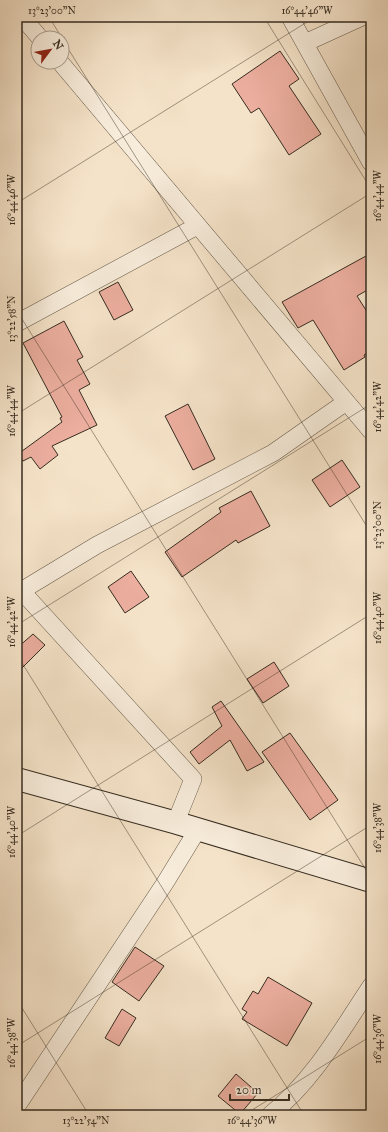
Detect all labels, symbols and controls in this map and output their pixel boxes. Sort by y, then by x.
text: 13°23'00"N [28,5,76,17]
text: 16°44'46"W [281,5,333,17]
north arrow [30,30,70,70]
text: N [50,38,66,53]
text: 16°44'44"W [372,170,384,222]
text: 16°44'46"W [6,174,18,226]
text: 13°22'58"N [6,295,18,343]
text: 16°44'42"W [372,381,384,432]
text: 16°44'44"W [6,385,18,437]
text: 13°23'00"N [372,501,384,549]
text: 16°44'40"W [372,592,384,644]
text: 16°44'42"W [6,596,18,647]
text: 16°44'38"W [372,803,384,853]
text: 16°44'40"W [6,806,18,858]
text: 16°44'36"W [372,1014,384,1064]
text: 16°44'38"W [6,1018,18,1068]
scale bar [230,1076,289,1102]
text: 20 m [236,1083,262,1097]
text: 13°22'54"N [63,1115,110,1127]
text: 16°44'36"W [227,1115,277,1127]

